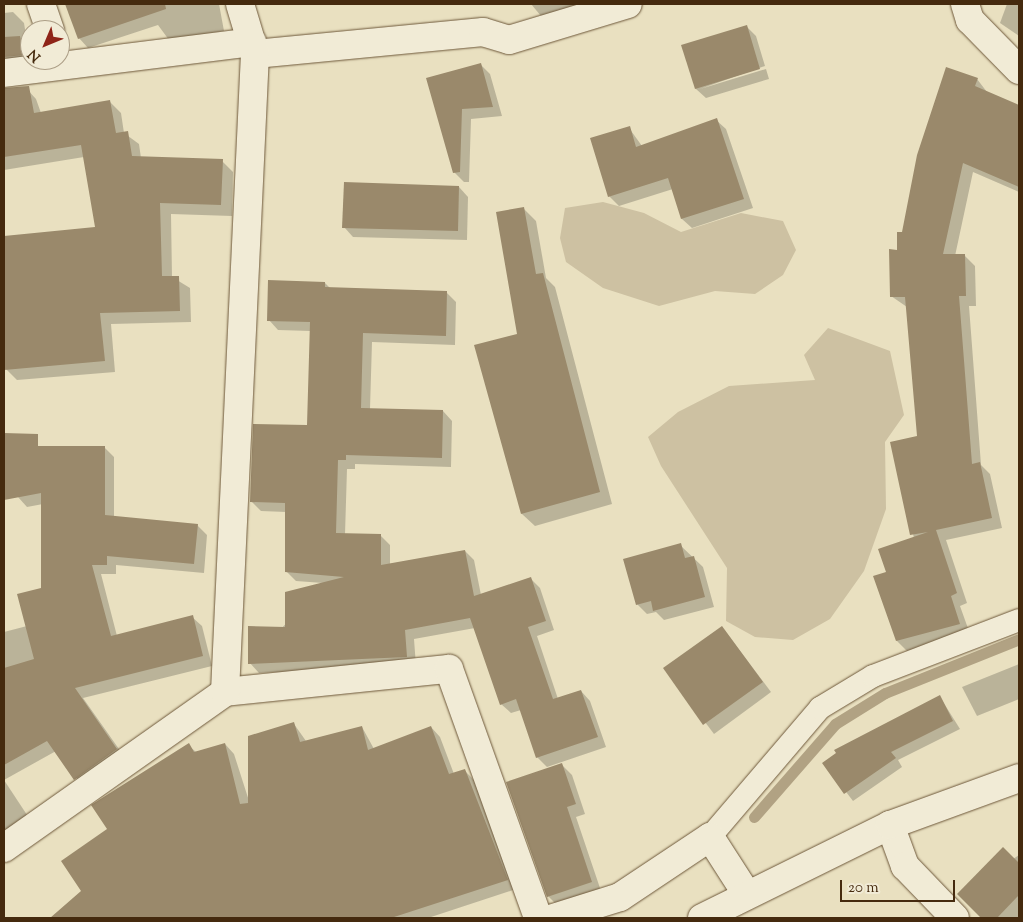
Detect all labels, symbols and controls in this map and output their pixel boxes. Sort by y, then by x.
north arrow [20,20,70,70]
text: N [24,44,46,66]
scale bar [843,870,958,902]
text: 20 m [848,878,879,899]

